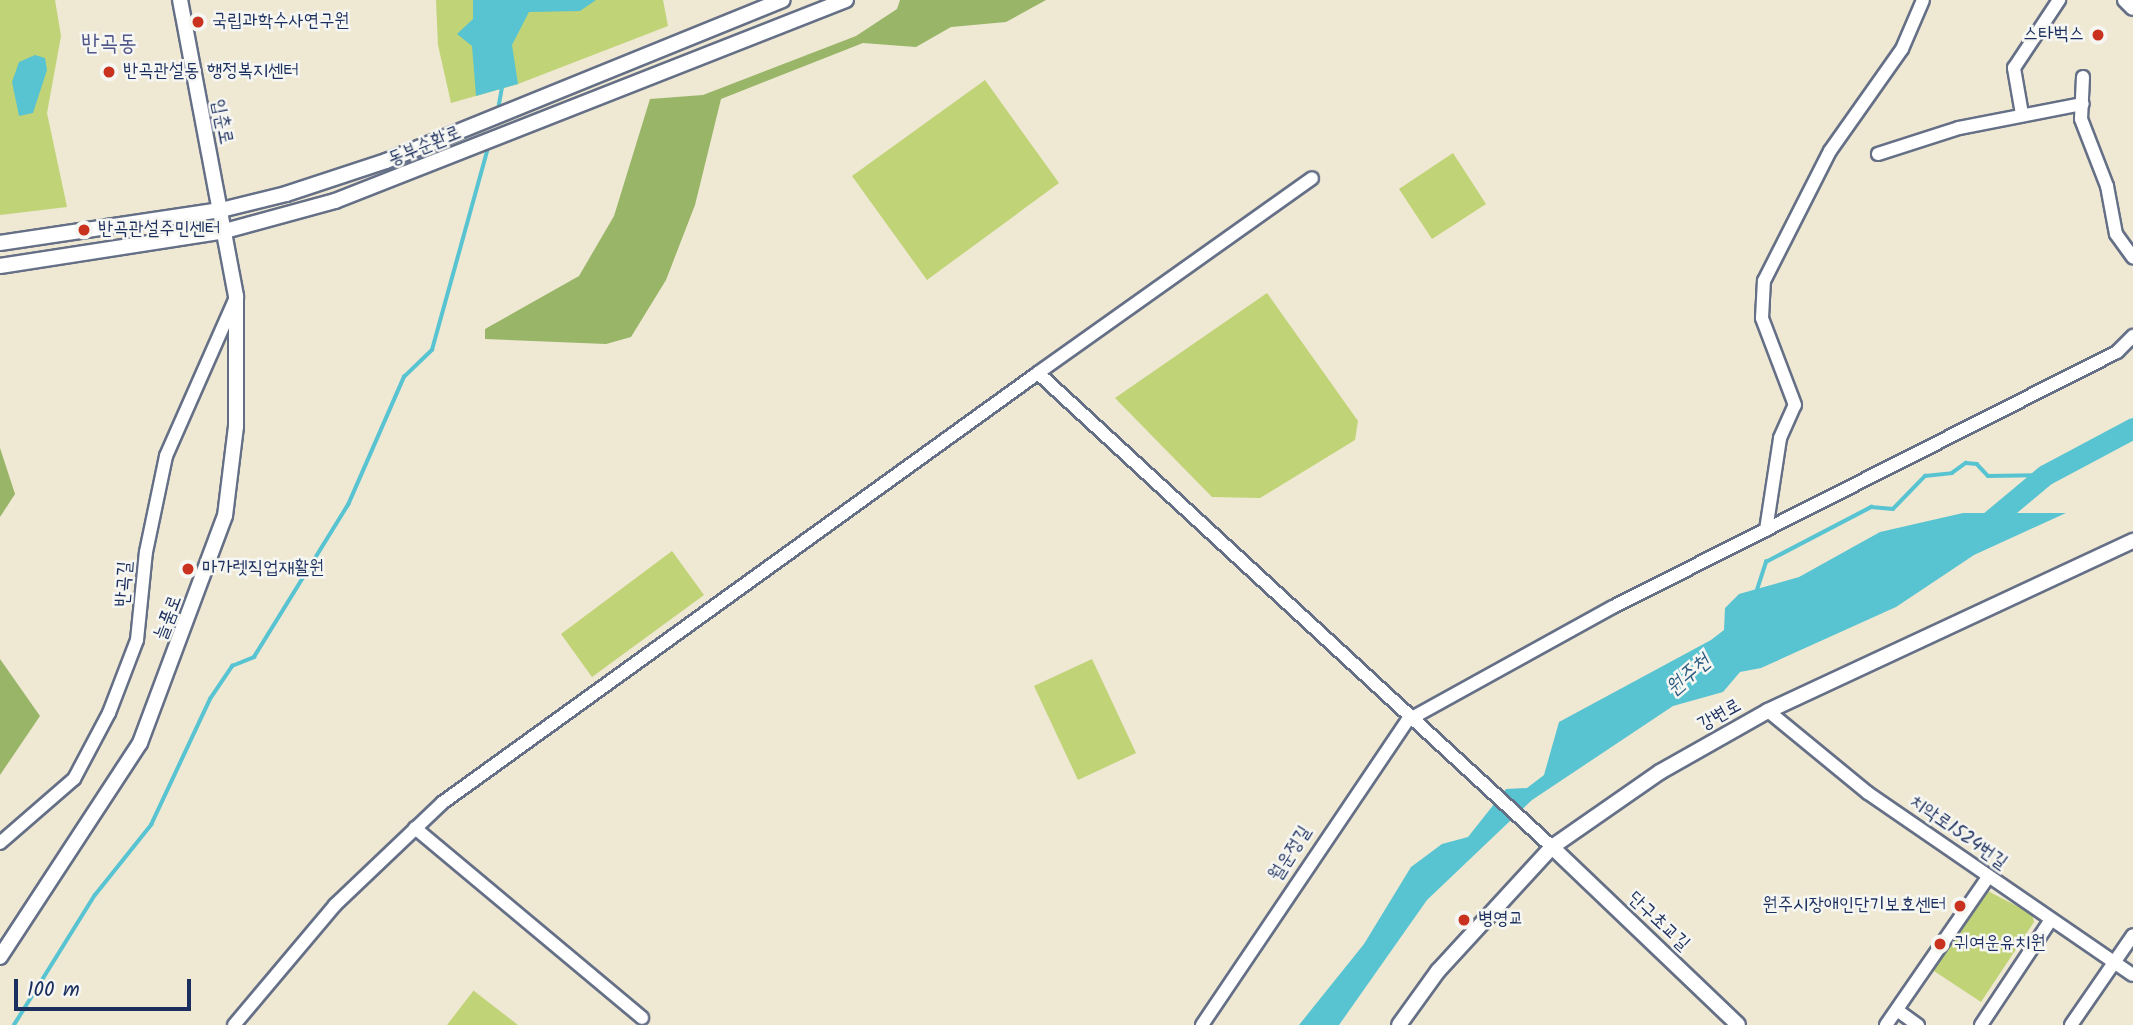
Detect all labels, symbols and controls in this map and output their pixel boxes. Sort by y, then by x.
place label: 국립과학수사연구원 [212,11,350,33]
marker: 국립과학수사연구원 [190,14,206,30]
place label: 스타벅스 [2023,24,2084,46]
marker: 스타벅스 [2090,27,2106,43]
district label: 반곡동 [81,30,137,58]
place label: 반곡관설동 행정복지센터 [123,61,299,83]
marker: 반곡관설동 행정복지센터 [101,64,117,80]
street label: 입춘로 [205,97,237,147]
street label: 동부순환로 [385,122,465,172]
place label: 반곡관설주민센터 [98,219,220,241]
marker: 반곡관설주민센터 [76,222,92,238]
place label: 마가렛직업재활원 [202,558,324,580]
street label: 반곡길 [112,560,138,608]
marker: 마가렛직업재활원 [180,561,196,577]
street label: 늘품로 [150,593,188,643]
water label: 원주천 [1662,650,1716,702]
street label: 강변로 [1694,695,1746,737]
street label: 치악로1524번길 [1905,791,2011,875]
street label: 월운정길 [1265,822,1317,886]
street label: 단구초교길 [1622,888,1694,956]
place label: 원주시장애인단기보호센터 [1763,895,1946,917]
marker: 원주시장애인단기보호센터 [1952,898,1968,914]
place label: 병영교 [1478,909,1524,931]
marker: 병영교 [1456,912,1472,928]
place label: 귀여운유치원 [1954,933,2046,955]
marker: 귀여운유치원 [1932,936,1948,952]
scale bar [18,965,194,1009]
text: 100 m [27,974,80,1007]

